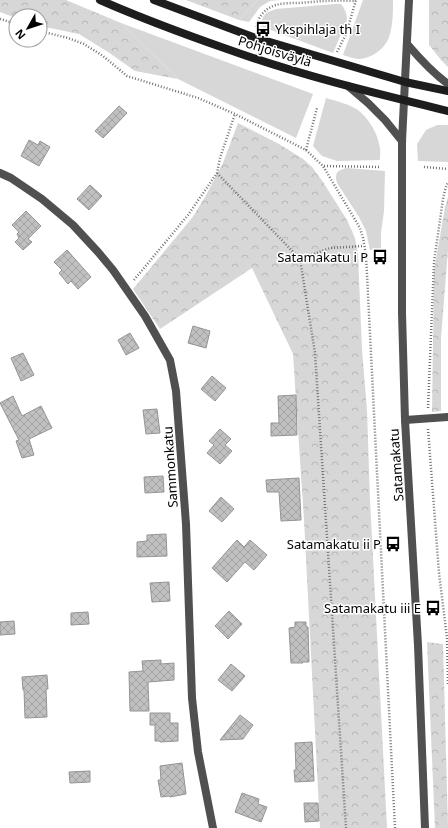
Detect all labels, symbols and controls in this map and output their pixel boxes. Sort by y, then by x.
north arrow [8,8,48,48]
bus stop icon: Ykspihlaja th I [254,20,272,38]
place label: Ykspihlaja th I [275,20,360,38]
text: N [11,26,28,43]
street label: Pohjoisväylä [236,31,314,71]
place label: Satamakatu i P [277,248,368,266]
bus stop icon: Satamakatu i P [371,248,389,266]
street label: Sammonkatu [158,426,182,508]
street label: Satamakatu [384,428,408,502]
place label: Satamakatu ii P [287,535,381,553]
bus stop icon: Satamakatu ii P [384,535,402,553]
place label: Satamakatu iii E [324,599,421,617]
bus stop icon: Satamakatu iii E [424,599,442,617]

